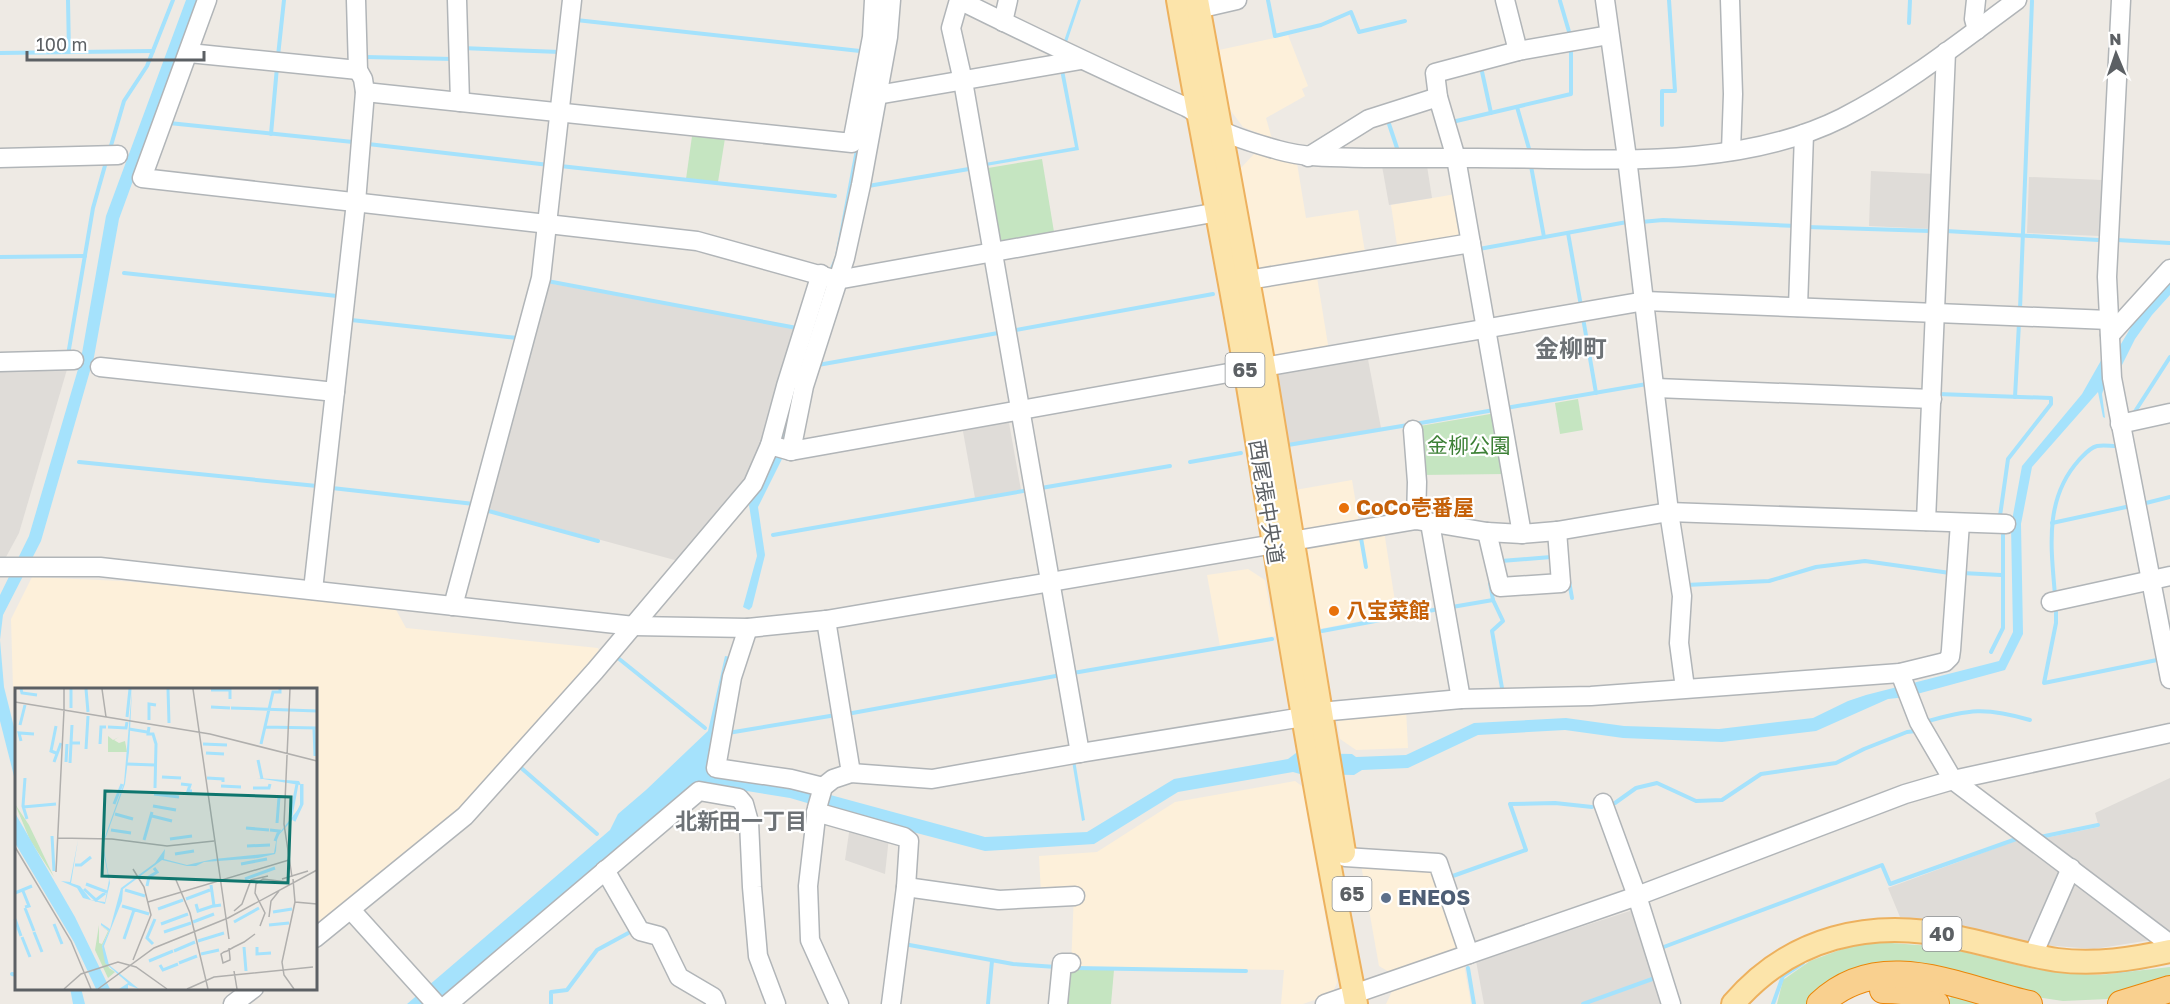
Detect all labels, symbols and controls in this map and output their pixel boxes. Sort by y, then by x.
scale bar [27,24,204,62]
north arrow [2086,24,2146,84]
text: N [2109,29,2122,49]
text: 100 m [36,33,87,55]
district label: 金柳町 [1535,333,1607,362]
road number: 65 [1226,353,1264,387]
park label: 金柳公園 [1427,432,1511,458]
street label: 西尾張中央道 [1244,438,1290,566]
place label: CoCo壱番屋 [1356,494,1474,520]
marker: CoCo壱番屋 [1337,501,1351,515]
place label: 八宝菜館 [1346,597,1430,623]
marker: 八宝菜館 [1327,604,1341,618]
inset map [15,688,316,989]
district label: 北新田一丁目 [675,807,807,834]
road number: 65 [1332,877,1372,911]
place label: ENEOS [1398,884,1470,910]
marker: ENEOS [1379,891,1393,905]
road number: 40 [1922,917,1962,951]

